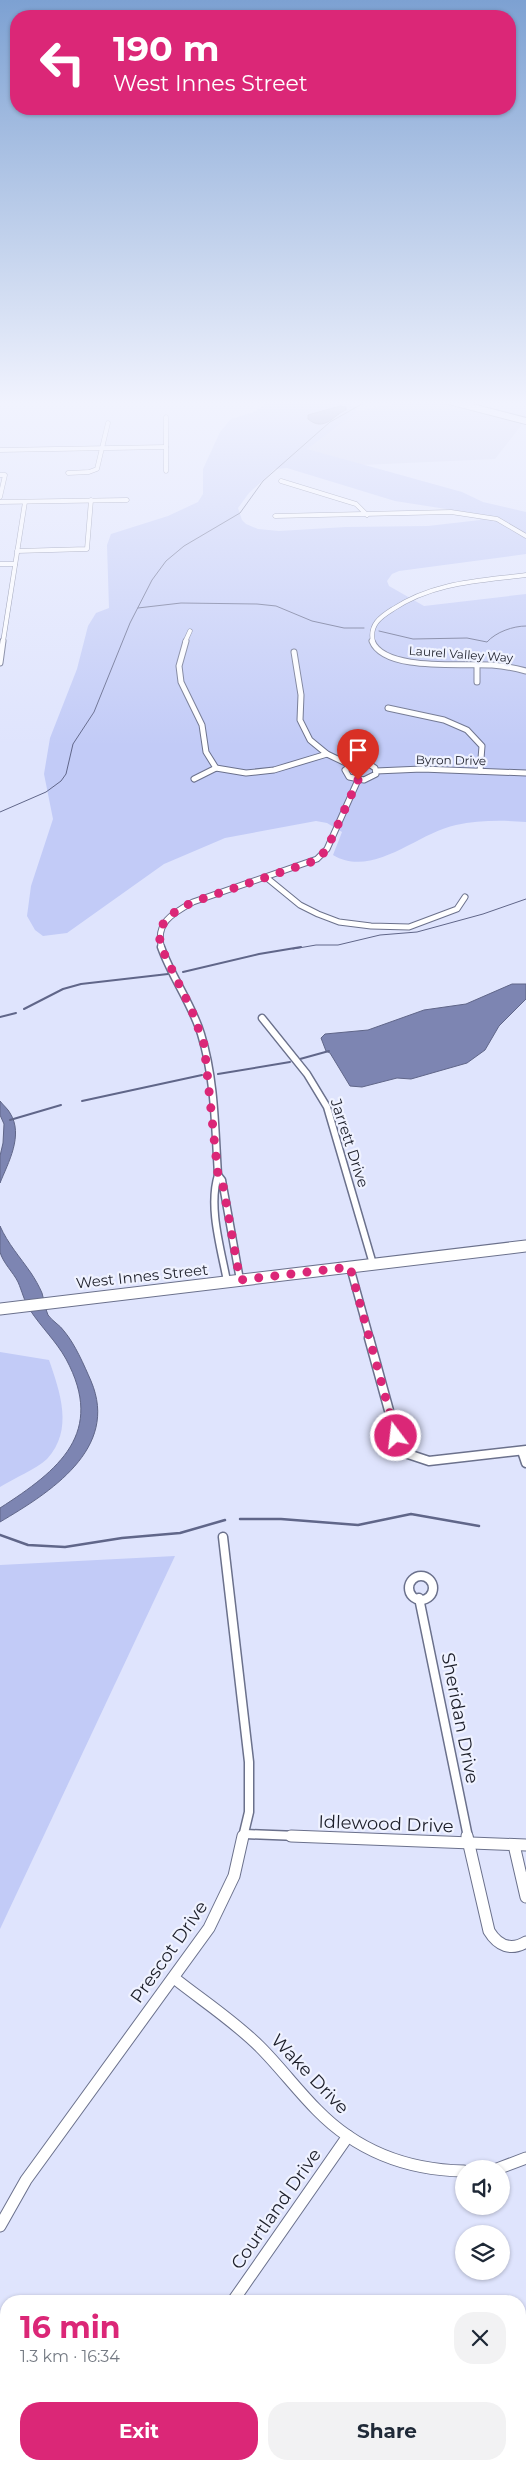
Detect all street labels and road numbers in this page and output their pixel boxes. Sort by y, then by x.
street label: Laurel Valley Way [408,643,514,665]
street label: Byron Drive [416,752,486,768]
street label: Jarrett Drive [326,1095,373,1190]
street label: West Innes Street [75,1260,209,1292]
street label: Sheridan Drive [437,1651,483,1785]
street label: Idlewood Drive [318,1811,454,1837]
street label: Prescot Drive [126,1897,212,2007]
street label: Wake Drive [266,2029,354,2119]
street label: Courtland Drive [226,2144,326,2274]

